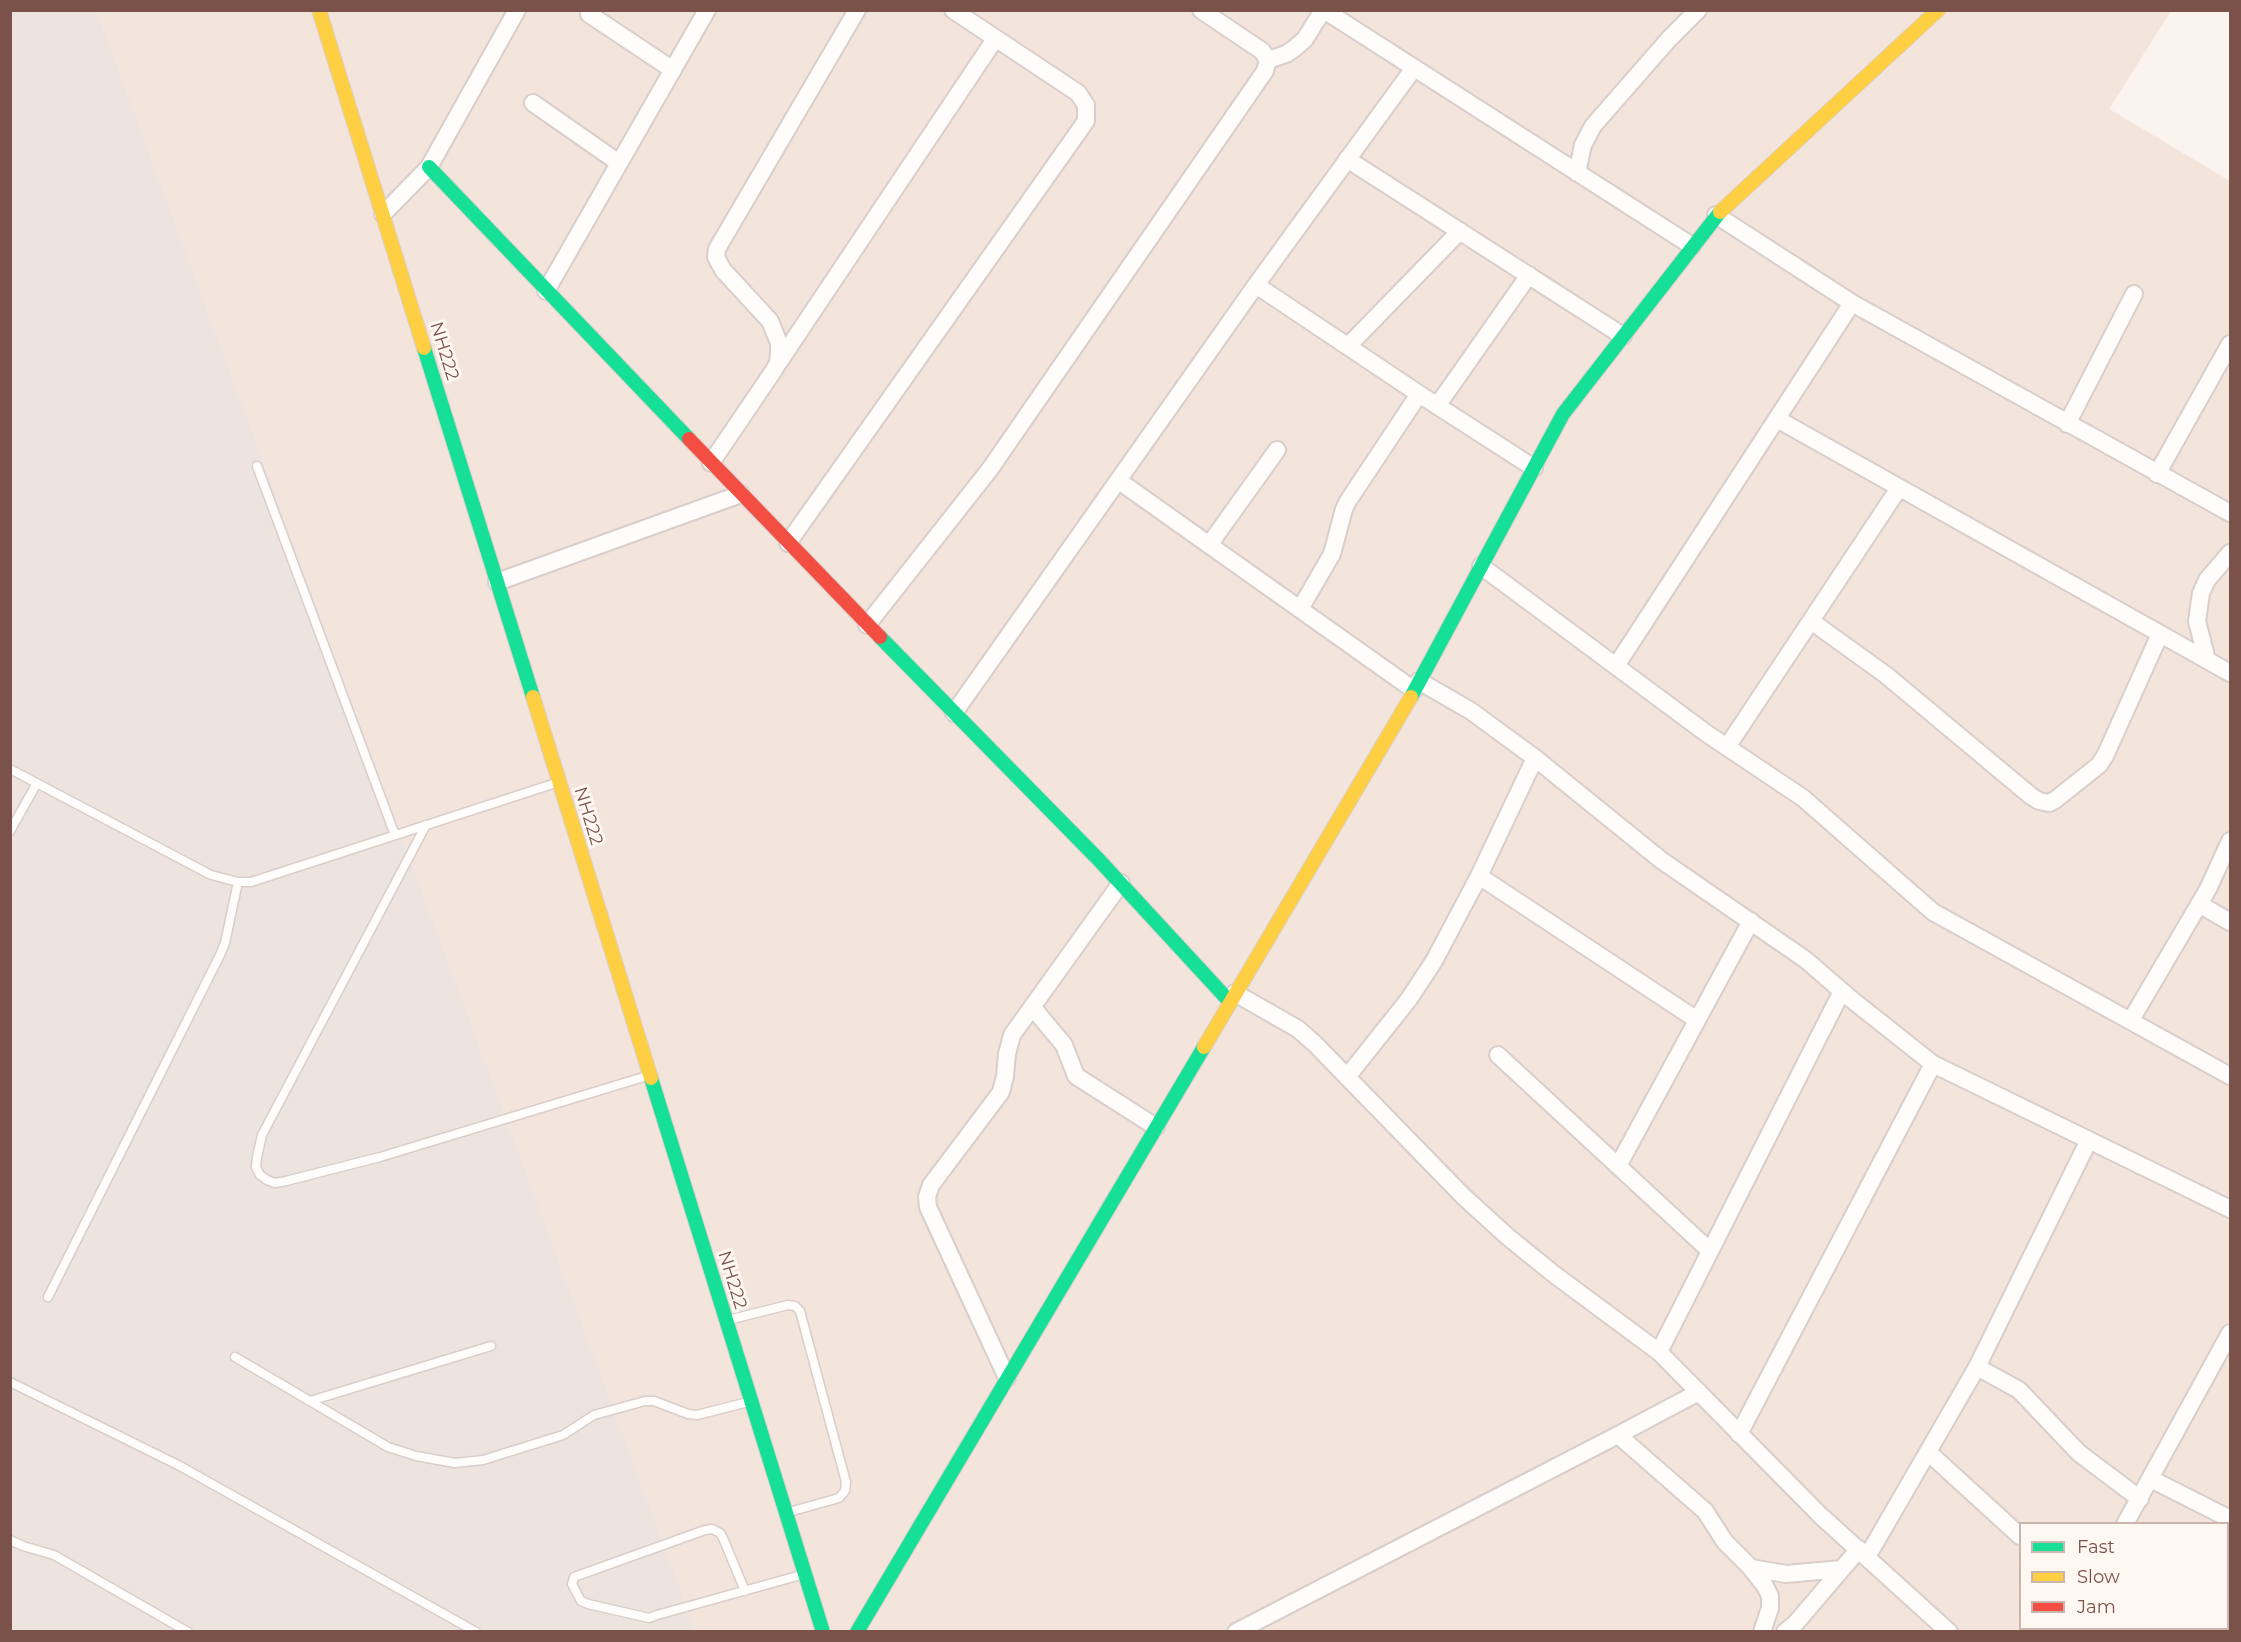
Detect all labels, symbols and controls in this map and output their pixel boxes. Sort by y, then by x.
street label: NH222 [425,319,463,383]
street label: NH222 [569,784,607,848]
street label: NH222 [713,1248,751,1312]
legend [2019,1522,2229,1630]
text: Fast [2077,1536,2115,1558]
text: Slow [2077,1566,2120,1588]
text: Jam [2077,1596,2116,1618]

